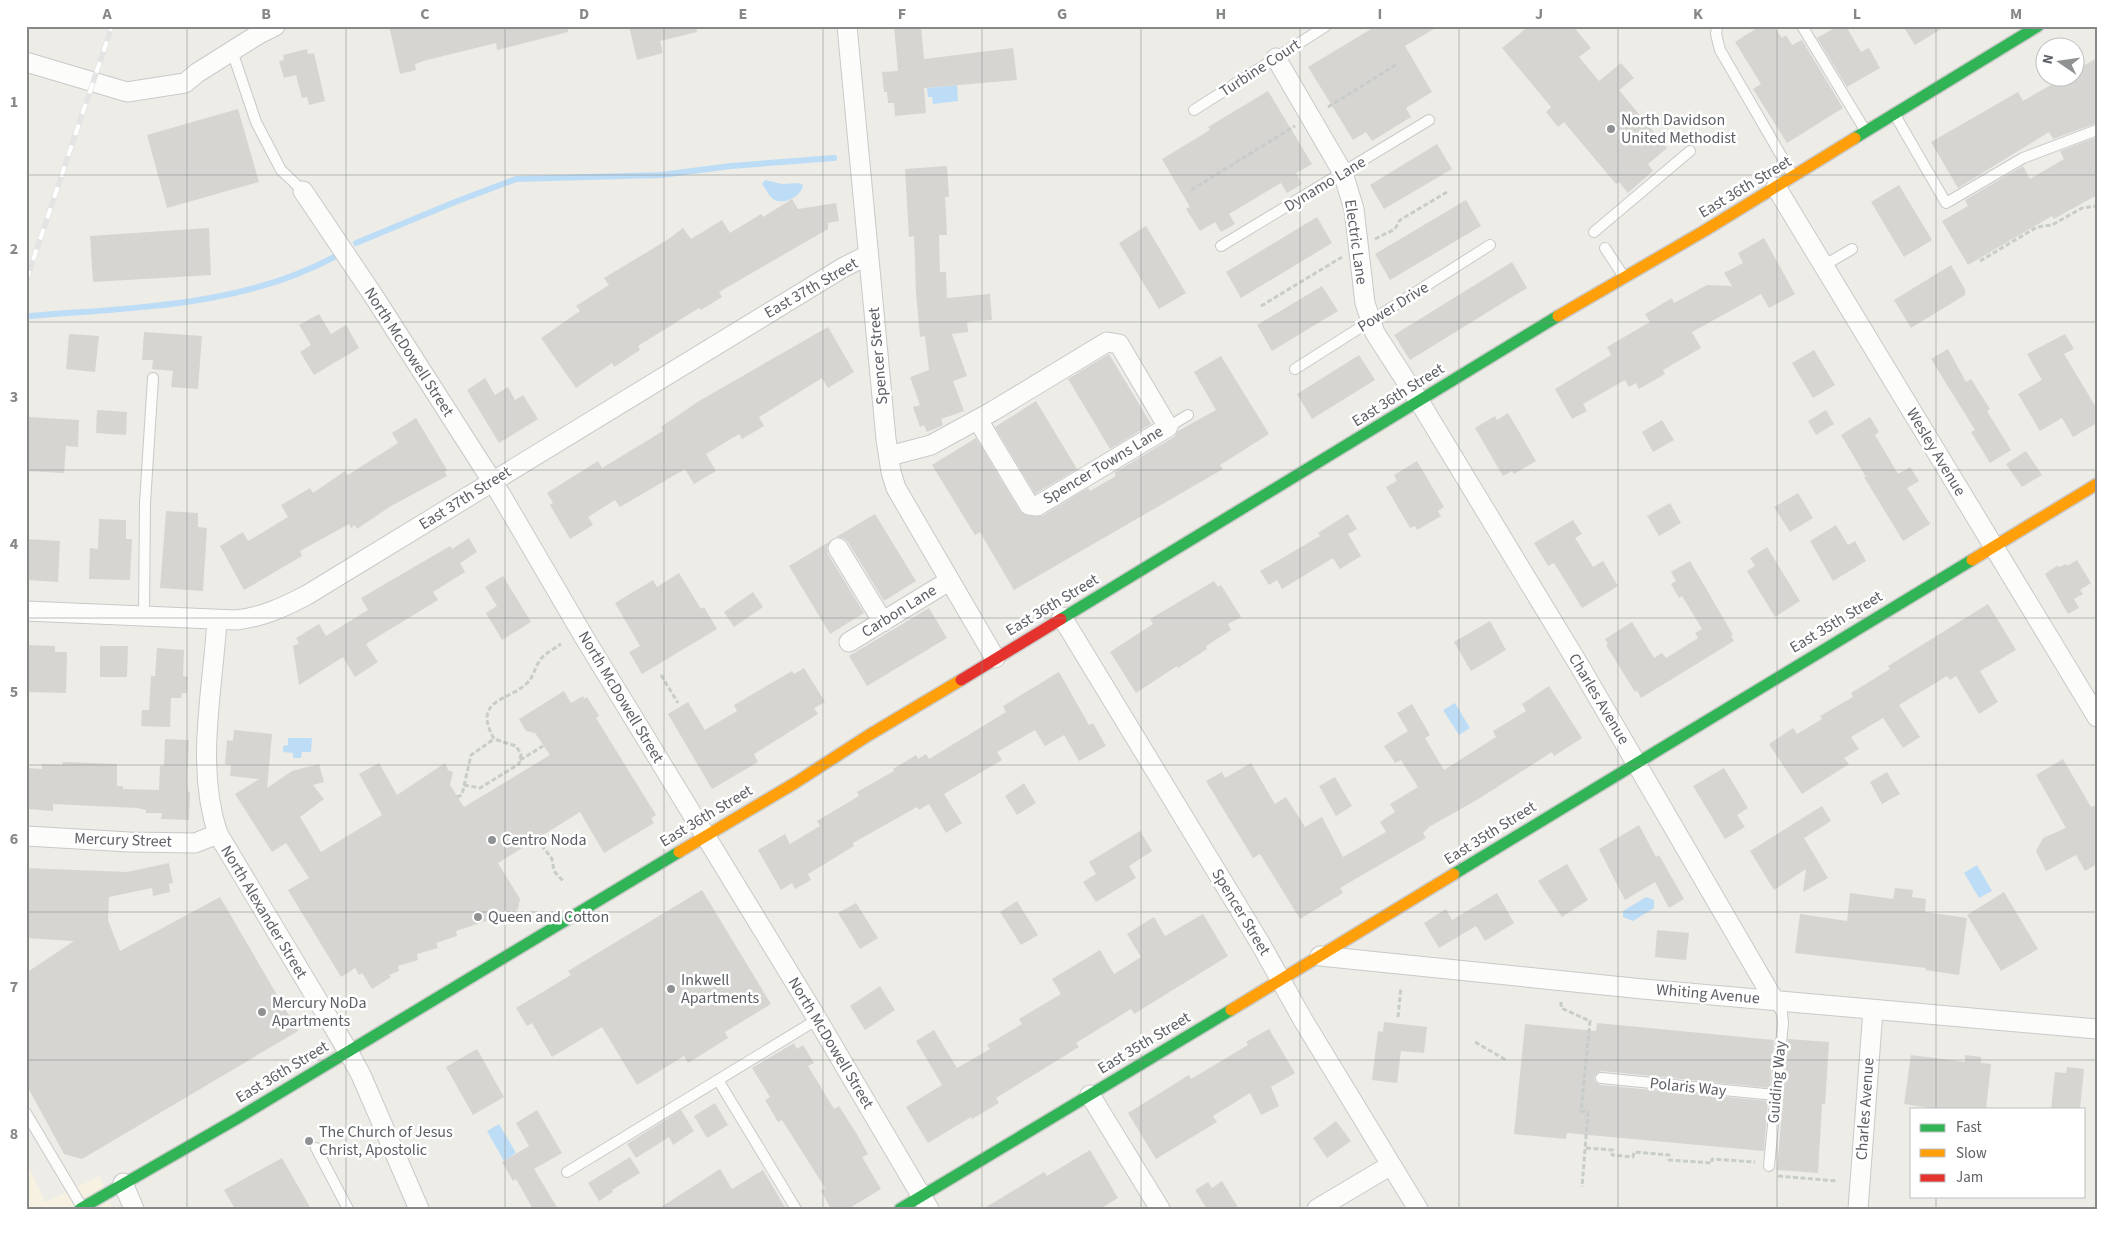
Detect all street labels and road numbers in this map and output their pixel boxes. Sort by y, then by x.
street label: Turbine Court [1215,33,1305,102]
street label: East 36th Street [1694,150,1796,223]
street label: Dynamo Lane [1280,151,1370,217]
street label: Electric Lane [1339,198,1373,286]
street label: East 37th Street [760,252,862,324]
street label: Power Drive [1353,276,1433,338]
street label: North McDowell Street [359,283,459,421]
street label: Spencer Street [863,306,893,406]
street label: East 36th Street [1348,358,1449,432]
street label: Wesley Avenue [1901,404,1971,500]
street label: Spencer Towns Lane [1039,420,1167,510]
street label: East 37th Street [415,461,516,535]
street label: East 36th Street [1001,568,1103,641]
street label: Carbon Lane [857,579,941,643]
street label: East 35th Street [1785,585,1887,658]
street label: North McDowell Street [573,627,669,767]
street label: Charles Avenue [1563,649,1635,749]
street label: East 36th Street [655,779,757,852]
street label: East 35th Street [1440,796,1541,870]
street label: Mercury Street [74,827,173,853]
street label: North Alexander Street [215,841,313,983]
street label: Spencer Street [1206,864,1276,960]
street label: North McDowell Street [783,973,879,1113]
street label: Whiting Avenue [1655,979,1761,1009]
street label: East 35th Street [1093,1006,1195,1079]
street label: East 36th Street [231,1035,333,1108]
street label: Guiding Way [1762,1039,1792,1124]
street label: Charles Avenue [1850,1057,1880,1161]
street label: Polaris Way [1649,1072,1728,1102]

